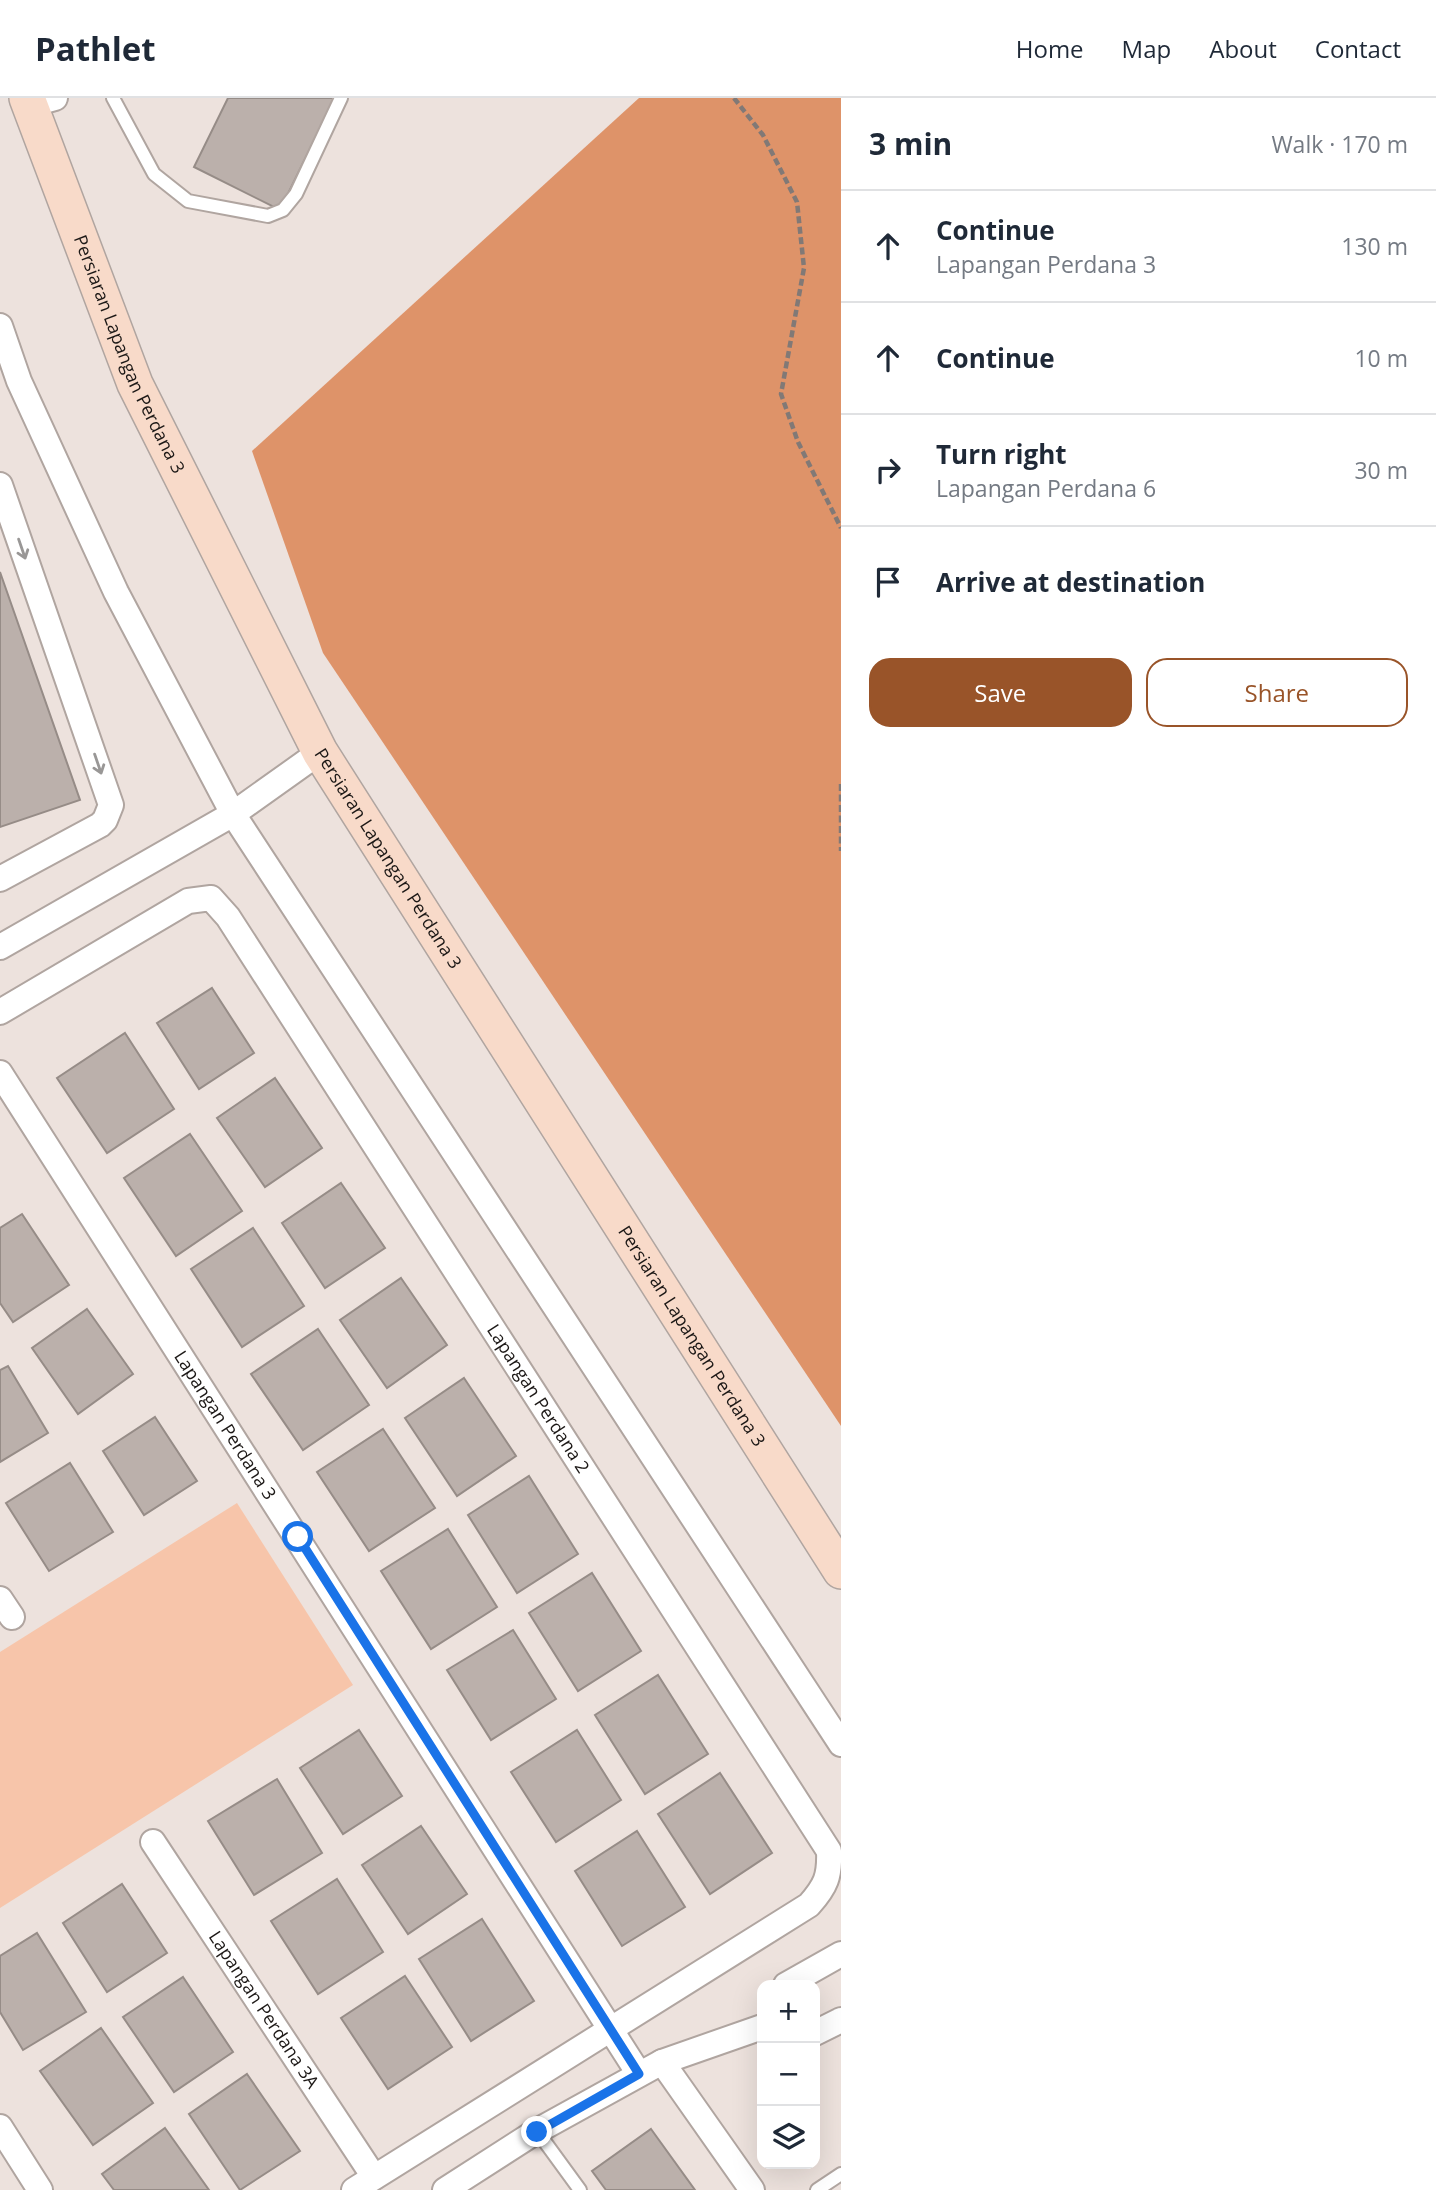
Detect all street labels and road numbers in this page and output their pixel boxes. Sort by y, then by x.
street label: Persiaran Lapangan Perdana 3 [69,231,191,477]
street label: Persiaran Lapangan Perdana 3 [310,743,468,973]
street label: Persiaran Lapangan Perdana 3 [613,1221,772,1451]
street label: Lapangan Perdana 2 [482,1319,596,1477]
street label: Lapangan Perdana 3 [169,1346,282,1504]
street label: Lapangan Perdana 3A [204,1926,325,2093]

